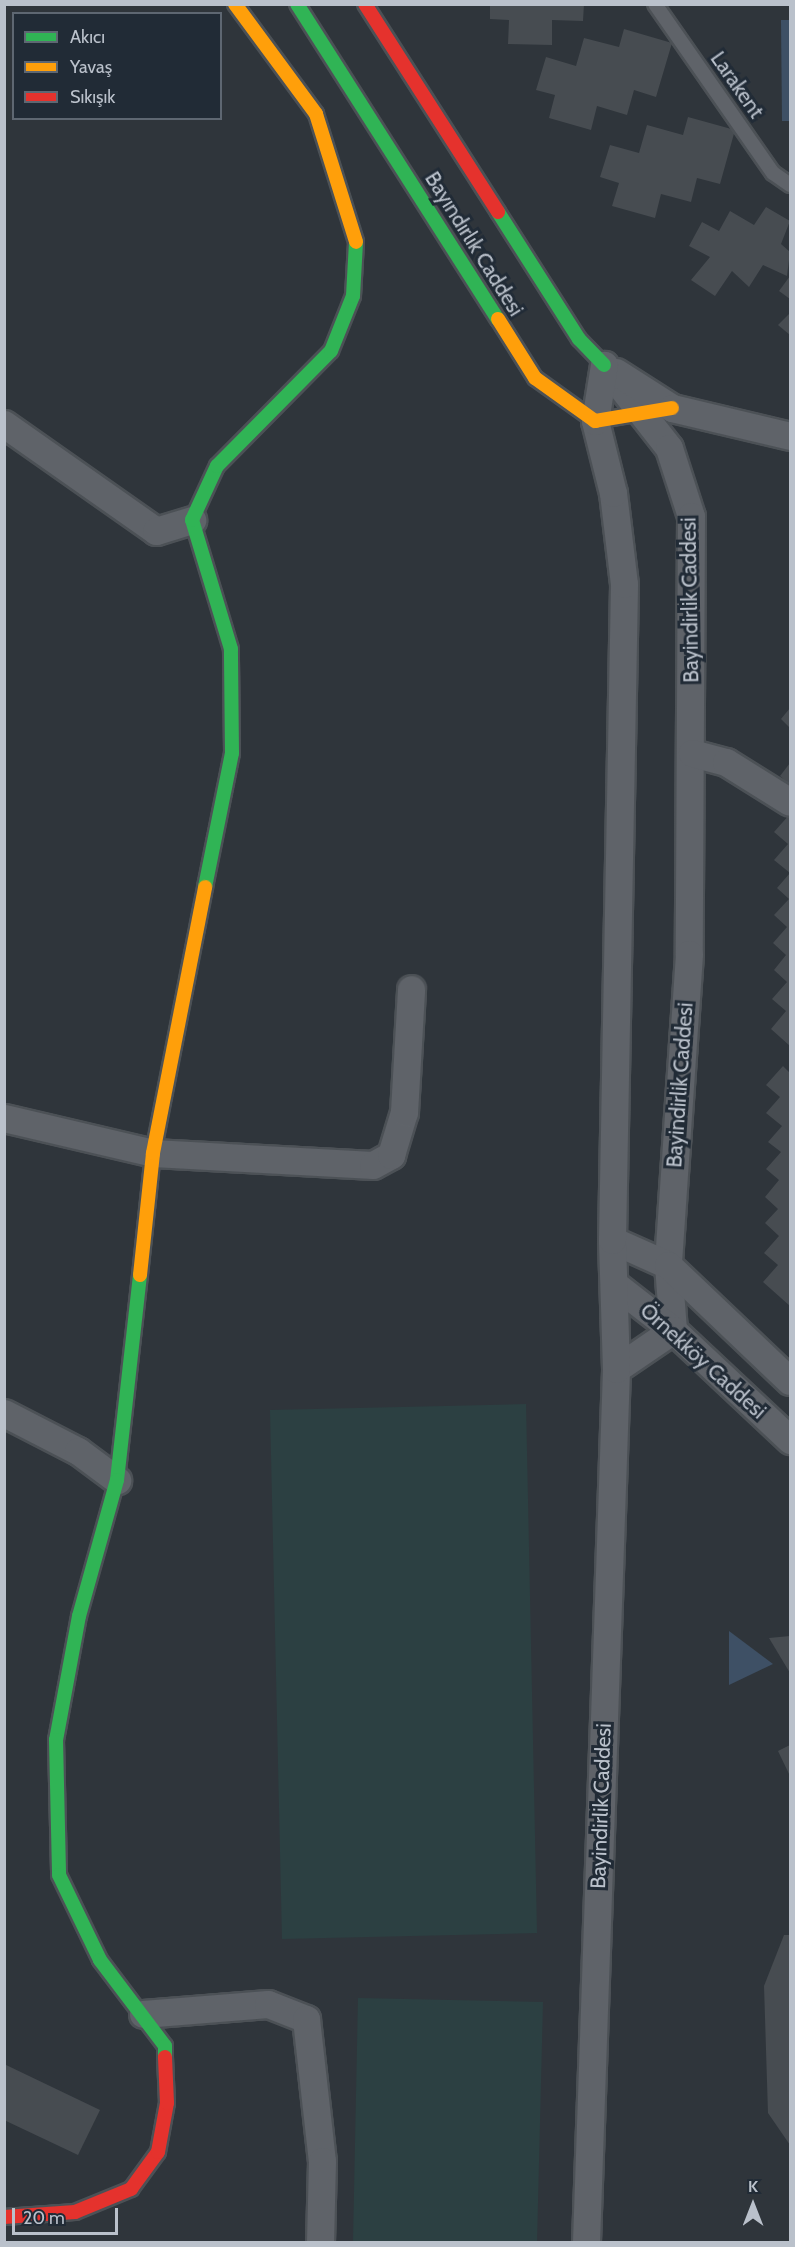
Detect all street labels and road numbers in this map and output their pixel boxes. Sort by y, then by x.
street label: Larakent [705,47,769,123]
street label: Bayındırlık Caddesi [419,167,529,321]
street label: Bayindirlik Caddesi [676,517,704,683]
street label: Bayindirlik Caddesi [662,1002,698,1168]
street label: Örnekköy Caddesi [635,1298,771,1424]
street label: Bayindirlik Caddesi [586,1723,616,1889]

